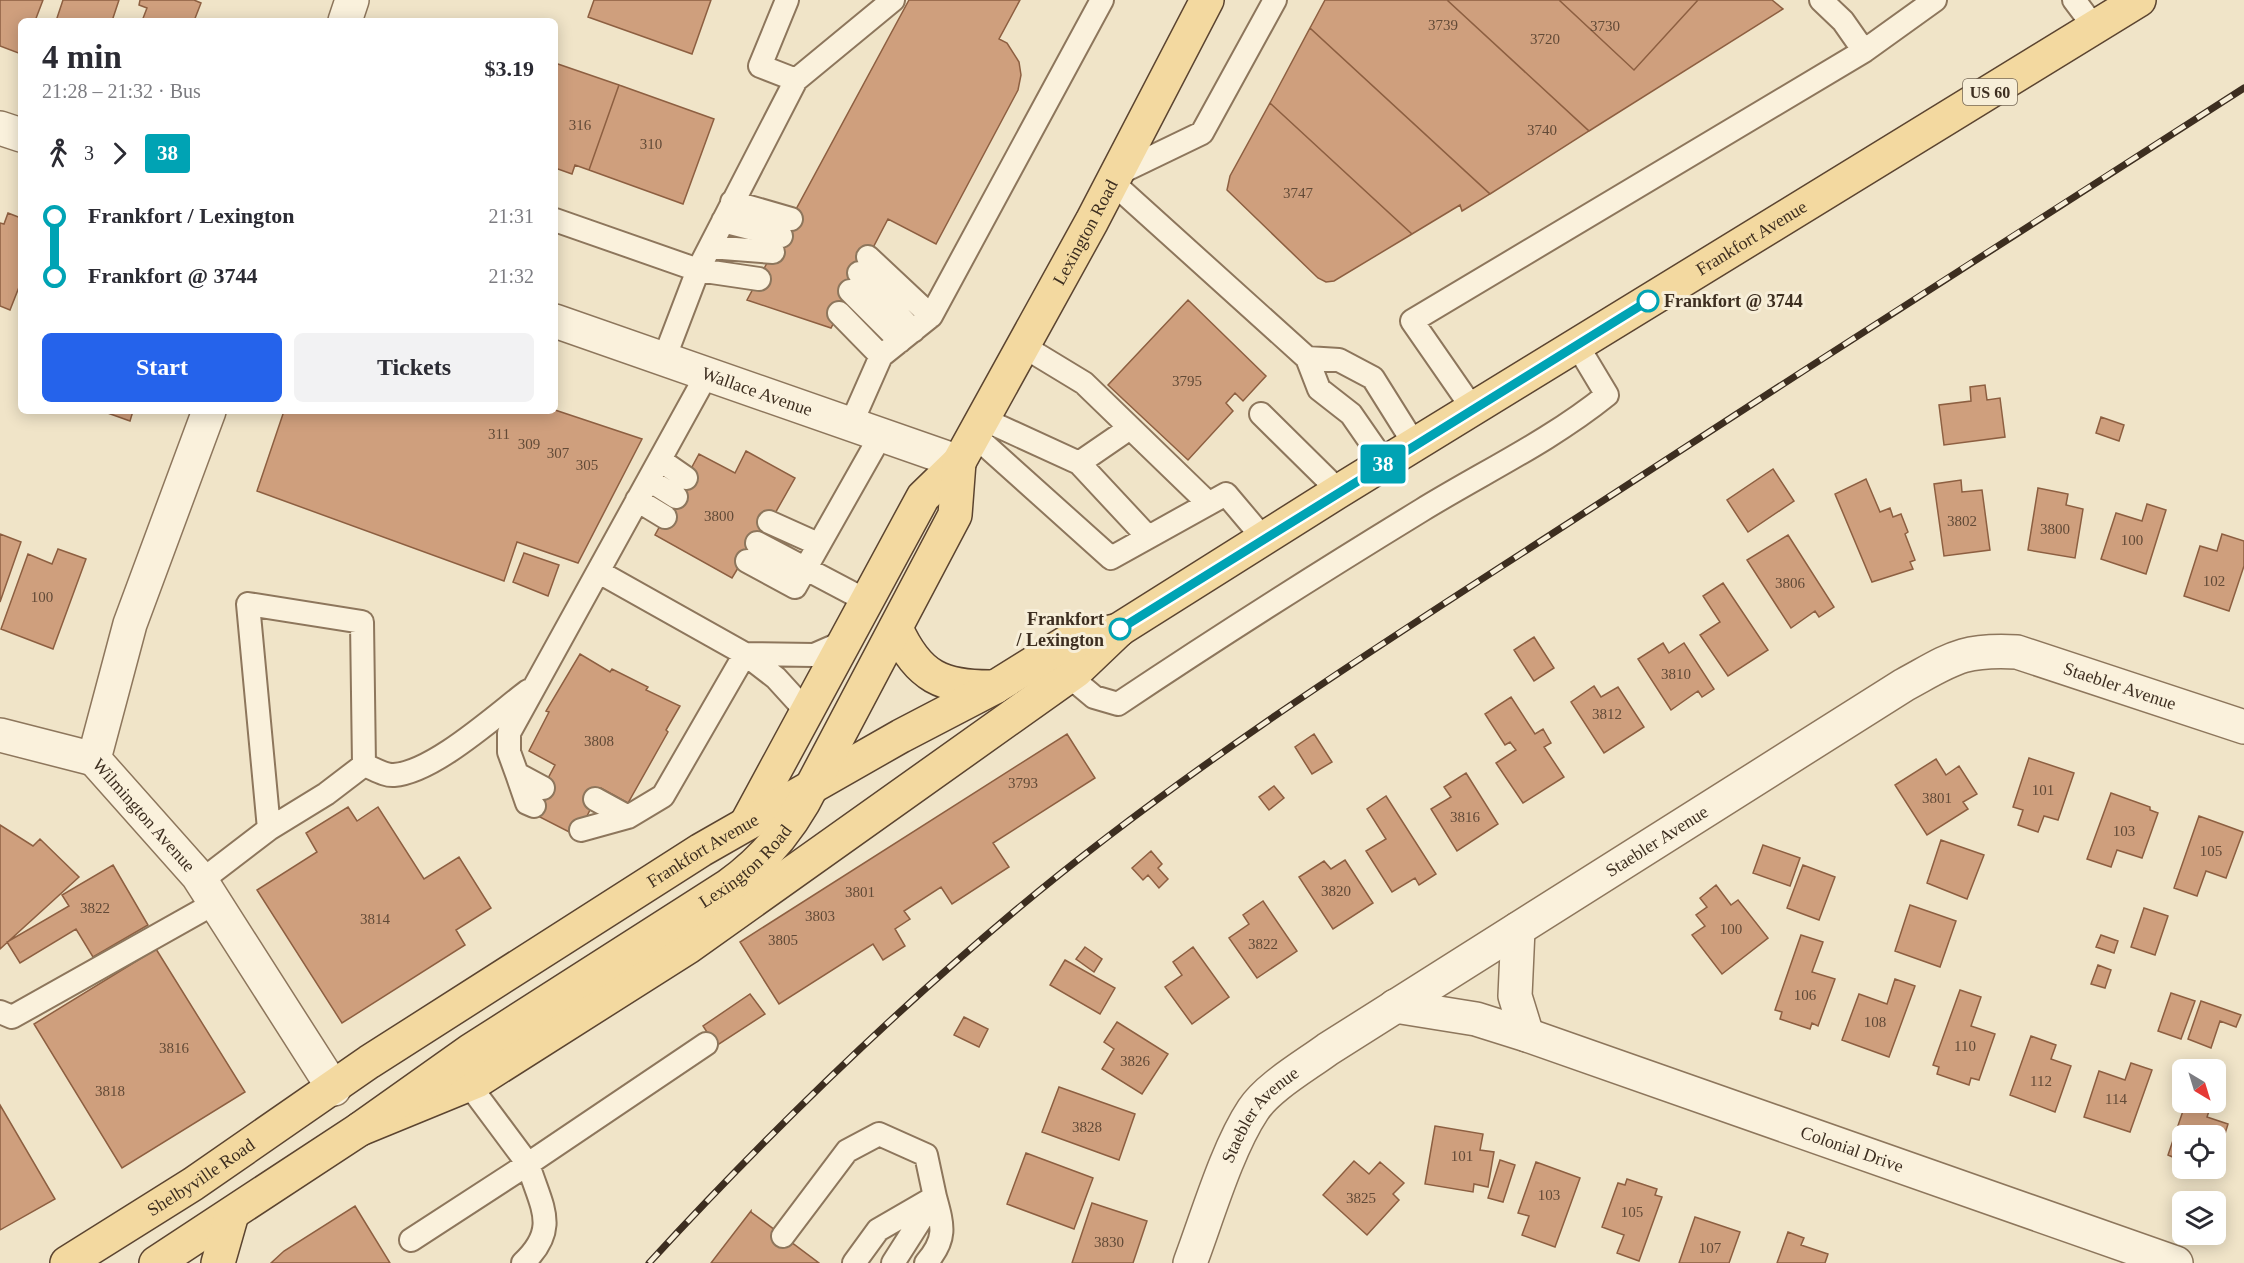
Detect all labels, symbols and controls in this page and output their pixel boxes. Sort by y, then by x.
house number: 3739 [1428,17,1458,33]
house number: 3730 [1590,18,1620,34]
house number: 3720 [1530,31,1560,47]
text: 4 min [42,39,122,75]
text: $3.19 [485,56,534,81]
road number: US 60 [1963,79,2017,105]
text: 21:28 – 21:32 · Bus [42,80,201,102]
house number: 316 [569,117,592,133]
house number: 3740 [1527,122,1557,138]
house number: 310 [640,136,662,152]
icon: walk [42,137,75,170]
icon: forward [103,137,136,170]
text: 38 [157,141,178,165]
text: 3 [84,142,94,164]
street label: Lexington Road [1049,176,1122,288]
house number: 3747 [1283,185,1314,201]
street label: Frankfort Avenue [1692,196,1810,279]
text: Frankfort / Lexington [88,203,295,228]
text: 21:31 [488,205,534,227]
text: Frankfort @ 3744 [88,263,258,288]
text: 21:32 [488,265,534,287]
marker: Frankfort @ 3744 [1637,290,1659,312]
place label: Frankfort @ 3744 [1664,291,1803,311]
button: Start [42,333,282,402]
button: Tickets [294,333,534,402]
street label: Wallace Avenue [699,363,815,420]
house number: 3795 [1172,373,1202,389]
house number: 311 [488,426,510,442]
house number: 309 [518,436,540,452]
line badge: 38 [1356,444,1410,484]
house number: 307 [547,445,570,461]
text: 38 [1373,452,1394,476]
house number: 305 [576,457,598,473]
house number: 3800 [704,508,734,524]
house number: 3802 [1947,513,1977,529]
house number: 3800 [2040,521,2070,537]
house number: 100 [2121,532,2143,548]
house number: 102 [2203,573,2225,589]
house number: 3806 [1775,575,1806,591]
house number: 100 [31,589,53,605]
place label: Frankfort / Lexington [1015,609,1104,650]
marker: Frankfort / Lexington [1109,618,1131,640]
street label: Staebler Avenue [2061,658,2179,714]
house number: 3810 [1661,666,1691,682]
house number: 3812 [1592,706,1622,722]
house number: 3808 [584,733,614,749]
street label: Wilmington Avenue [88,754,199,876]
house number: 3793 [1008,775,1038,791]
house number: 101 [2032,782,2054,798]
house number: 3801 [1922,790,1952,806]
street label: Staebler Avenue [1602,801,1712,881]
street label: Frankfort Avenue [643,809,762,892]
house number: 3816 [1450,809,1481,825]
street label: Lexington Road [695,821,795,912]
house number: 103 [2113,823,2135,839]
house number: 105 [2200,843,2222,859]
house number: 3820 [1321,883,1351,899]
house number: 3801 [845,884,875,900]
house number: 3822 [80,900,110,916]
house number: 3803 [805,908,835,924]
house number: 3814 [360,911,391,927]
house number: 100 [1720,921,1742,937]
house number: 3805 [768,932,798,948]
house number: 3822 [1248,936,1278,952]
house number: 106 [1794,987,1817,1003]
house number: 108 [1864,1014,1886,1030]
house number: 110 [1954,1038,1976,1054]
house number: 3816 [159,1040,190,1056]
house number: 3826 [1120,1053,1151,1069]
north arrow [2172,1059,2226,1113]
map controls [2172,1059,2226,1245]
street label: Staebler Avenue [1218,1063,1302,1166]
house number: 112 [2030,1073,2052,1089]
house number: 3818 [95,1083,125,1099]
house number: 114 [2105,1091,2127,1107]
house number: 3828 [1072,1119,1102,1135]
street label: Colonial Drive [1798,1122,1906,1176]
button: locate [2172,1125,2226,1179]
street label: Shelbyville Road [144,1134,258,1220]
house number: 101 [1451,1148,1473,1164]
house number: 103 [1538,1187,1560,1203]
house number: 3825 [1346,1190,1376,1206]
button: layers [2172,1191,2226,1245]
house number: 105 [1621,1204,1643,1220]
house number: 3830 [1094,1234,1124,1250]
house number: 107 [1699,1240,1722,1256]

